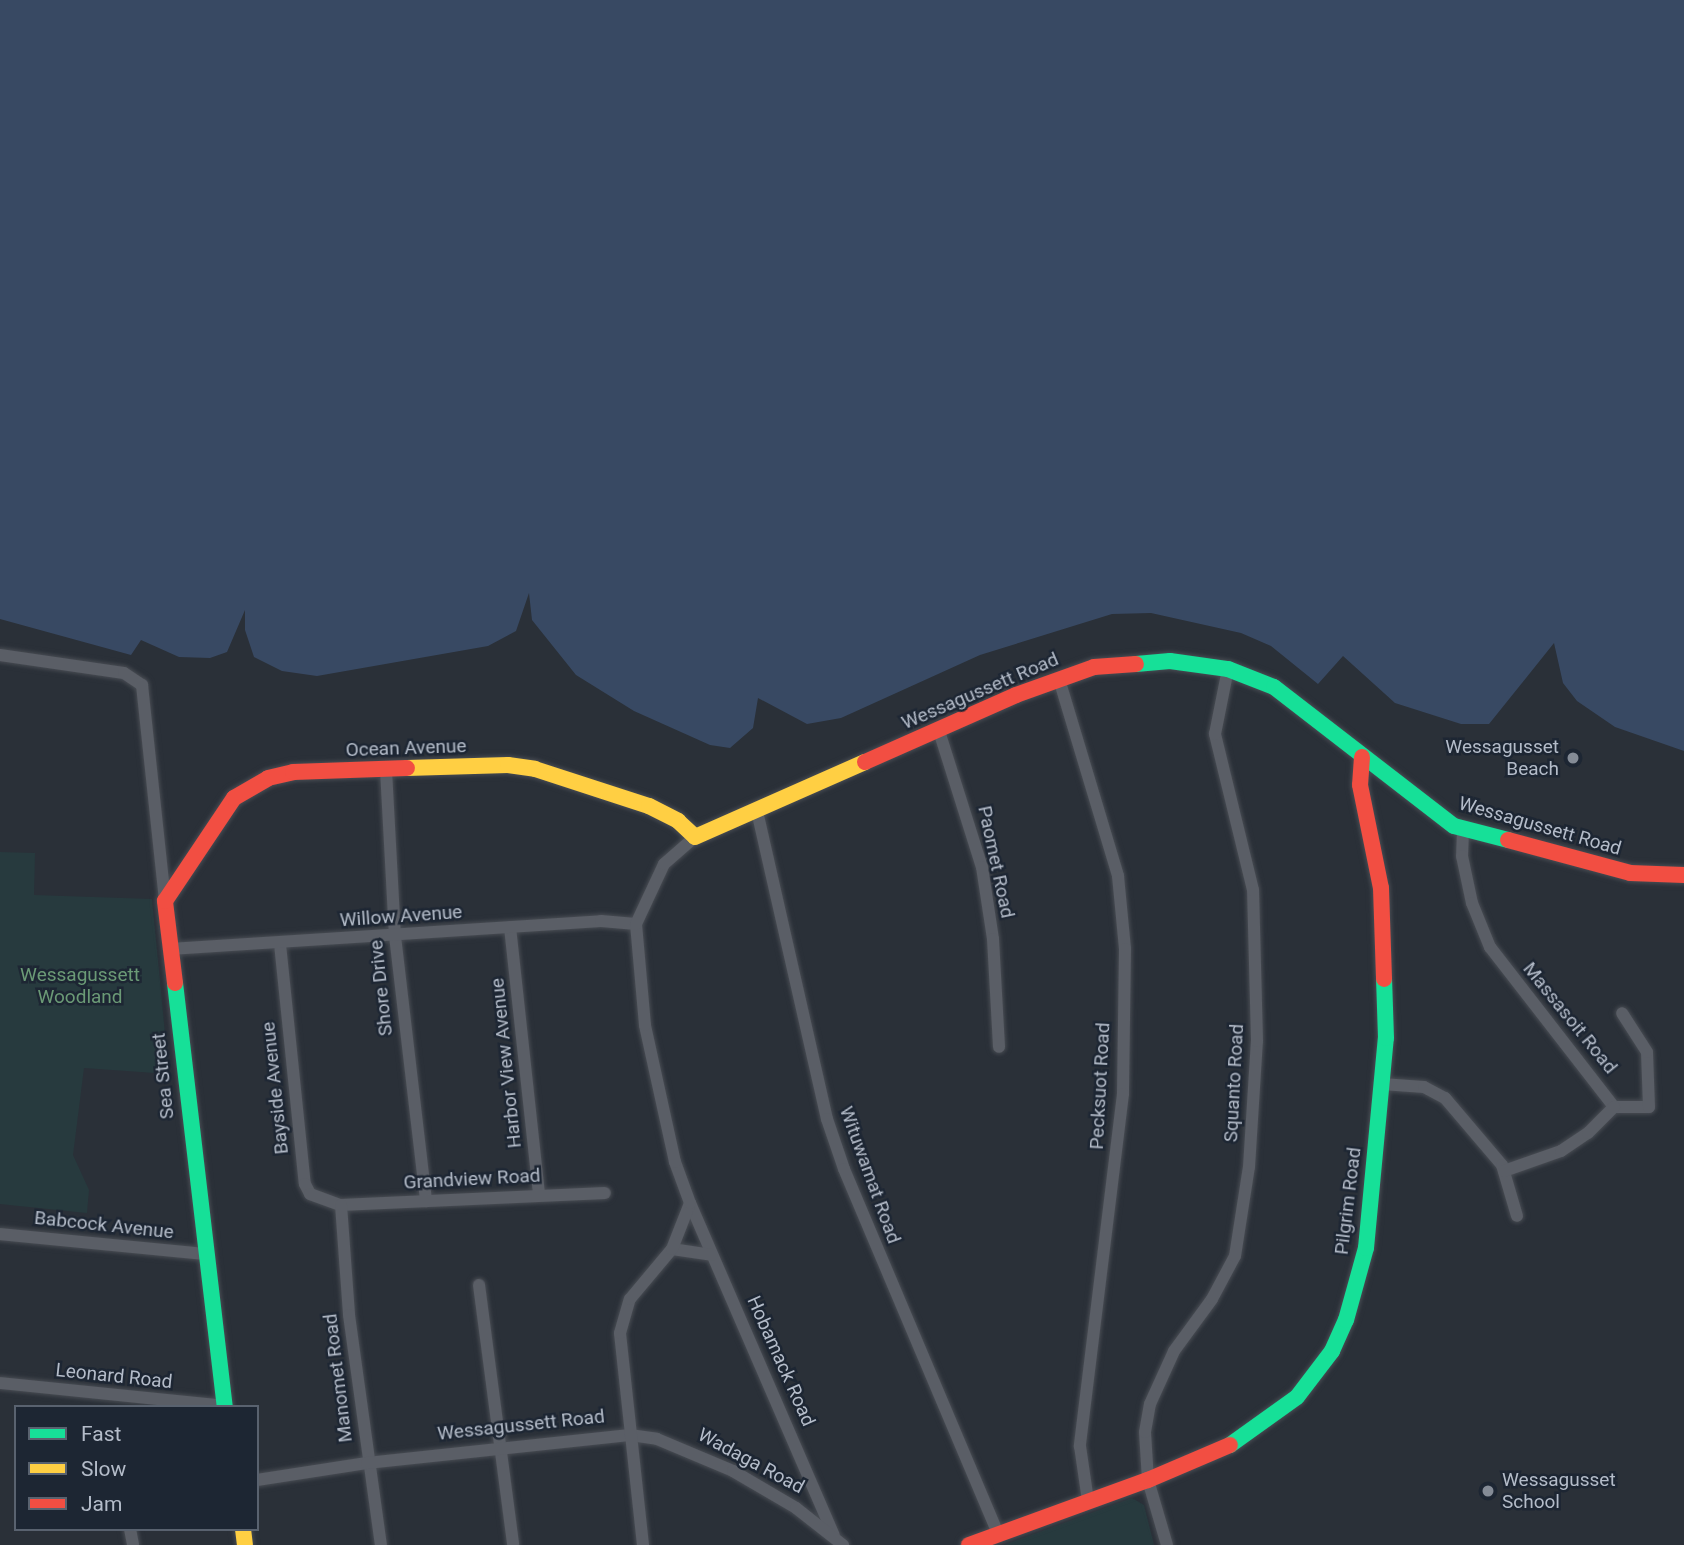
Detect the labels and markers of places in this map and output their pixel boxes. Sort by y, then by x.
place label: Wessagusset Beach [1445,736,1559,780]
marker: Wessagusset Beach [1565,750,1581,766]
place label: Wessagusset School [1502,1469,1616,1513]
marker: Wessagusset School [1480,1483,1496,1499]

